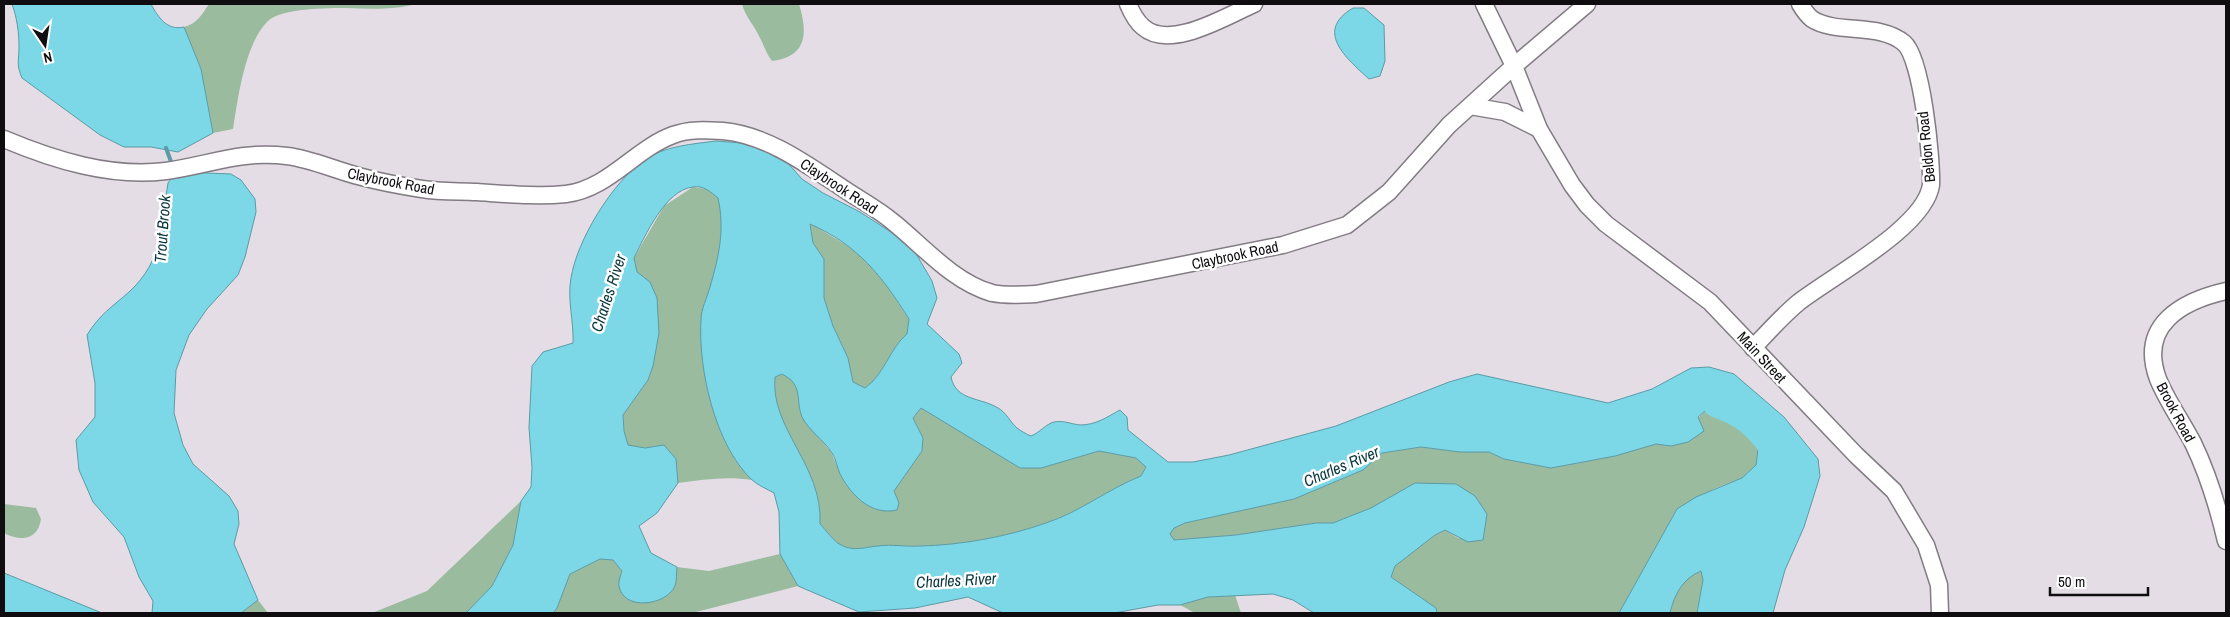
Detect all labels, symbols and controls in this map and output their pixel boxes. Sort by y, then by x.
north arrow [20,20,70,70]
text: N [42,48,54,67]
street label: Beldon Road [1912,111,1940,183]
street label: Claybrook Road [796,153,882,219]
street label: Claybrook Road [346,162,436,200]
water label: Trout Brook [149,194,175,264]
street label: Claybrook Road [1190,236,1280,274]
water label: Charles River [585,251,631,335]
street label: Main Street [1733,327,1792,388]
street label: Brook Road [2151,378,2201,446]
water label: Charles River [1300,440,1383,492]
scale bar [2050,564,2148,596]
water label: Charles River [915,567,997,593]
text: 50 m [2058,571,2085,592]

